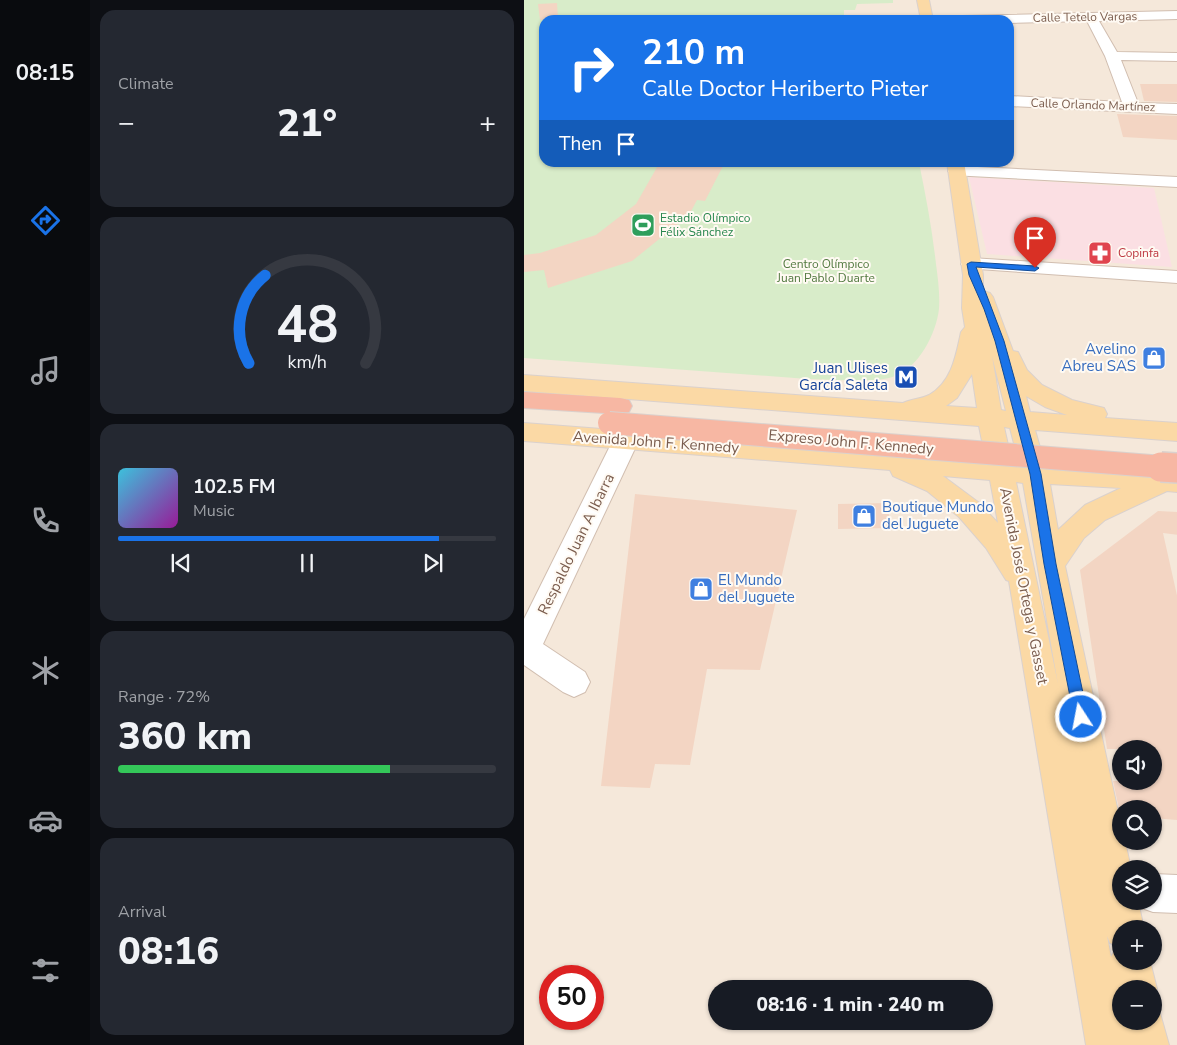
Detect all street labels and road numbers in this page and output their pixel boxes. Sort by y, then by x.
street label: Calle Tetelo Vargas [1033,8,1138,26]
street label: Calle Orlando Martínez [1030,95,1156,115]
street label: Expreso John F. Kennedy [768,425,935,459]
street label: Avenida John F. Kennedy [572,426,740,458]
street label: Respaldo Juan A Ibarra [533,470,619,618]
street label: Avenida José Ortega y Gasset [995,486,1053,687]

